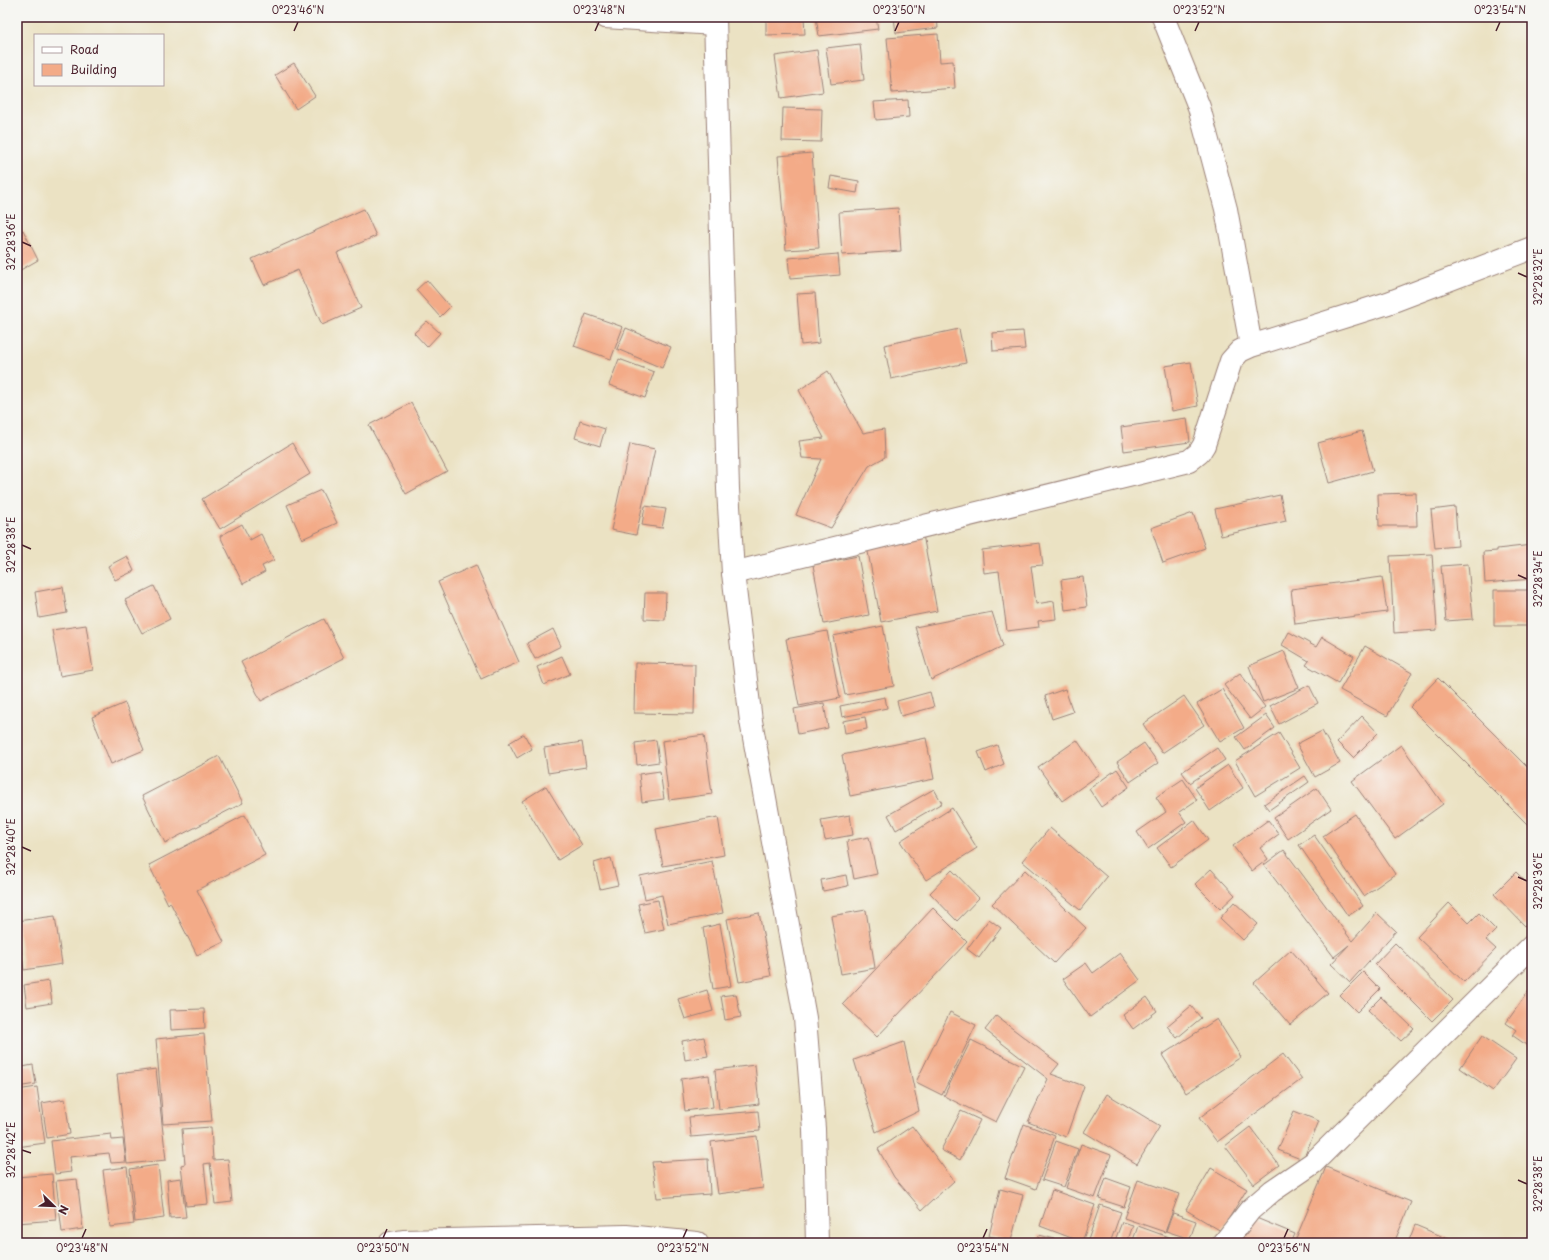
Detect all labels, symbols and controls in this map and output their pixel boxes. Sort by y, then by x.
text: 0°23'46"N [272,2,324,17]
text: 0°23'48"N [573,2,625,17]
text: 0°23'50"N [873,2,926,17]
text: 0°23'52"N [1173,2,1225,17]
text: 0°23'54"N [1474,2,1526,17]
legend [34,34,164,86]
text: Road [70,40,99,58]
text: Building [70,60,117,78]
text: 32°28'36"E [3,213,18,271]
text: 32°28'32"E [1530,248,1545,306]
text: 32°28'38"E [3,517,18,573]
text: 32°28'34"E [1530,551,1545,607]
text: 32°28'40"E [3,818,18,876]
text: 32°28'36"E [1530,852,1545,910]
text: 32°28'42"E [3,1122,18,1178]
text: 32°28'38"E [1530,1156,1545,1212]
north arrow [34,1186,74,1226]
text: N [54,1203,73,1218]
text: 0°23'48"N [56,1240,108,1255]
text: 0°23'50"N [357,1240,410,1255]
text: 0°23'52"N [657,1240,709,1255]
text: 0°23'54"N [957,1240,1009,1255]
text: 0°23'56"N [1258,1240,1310,1255]

